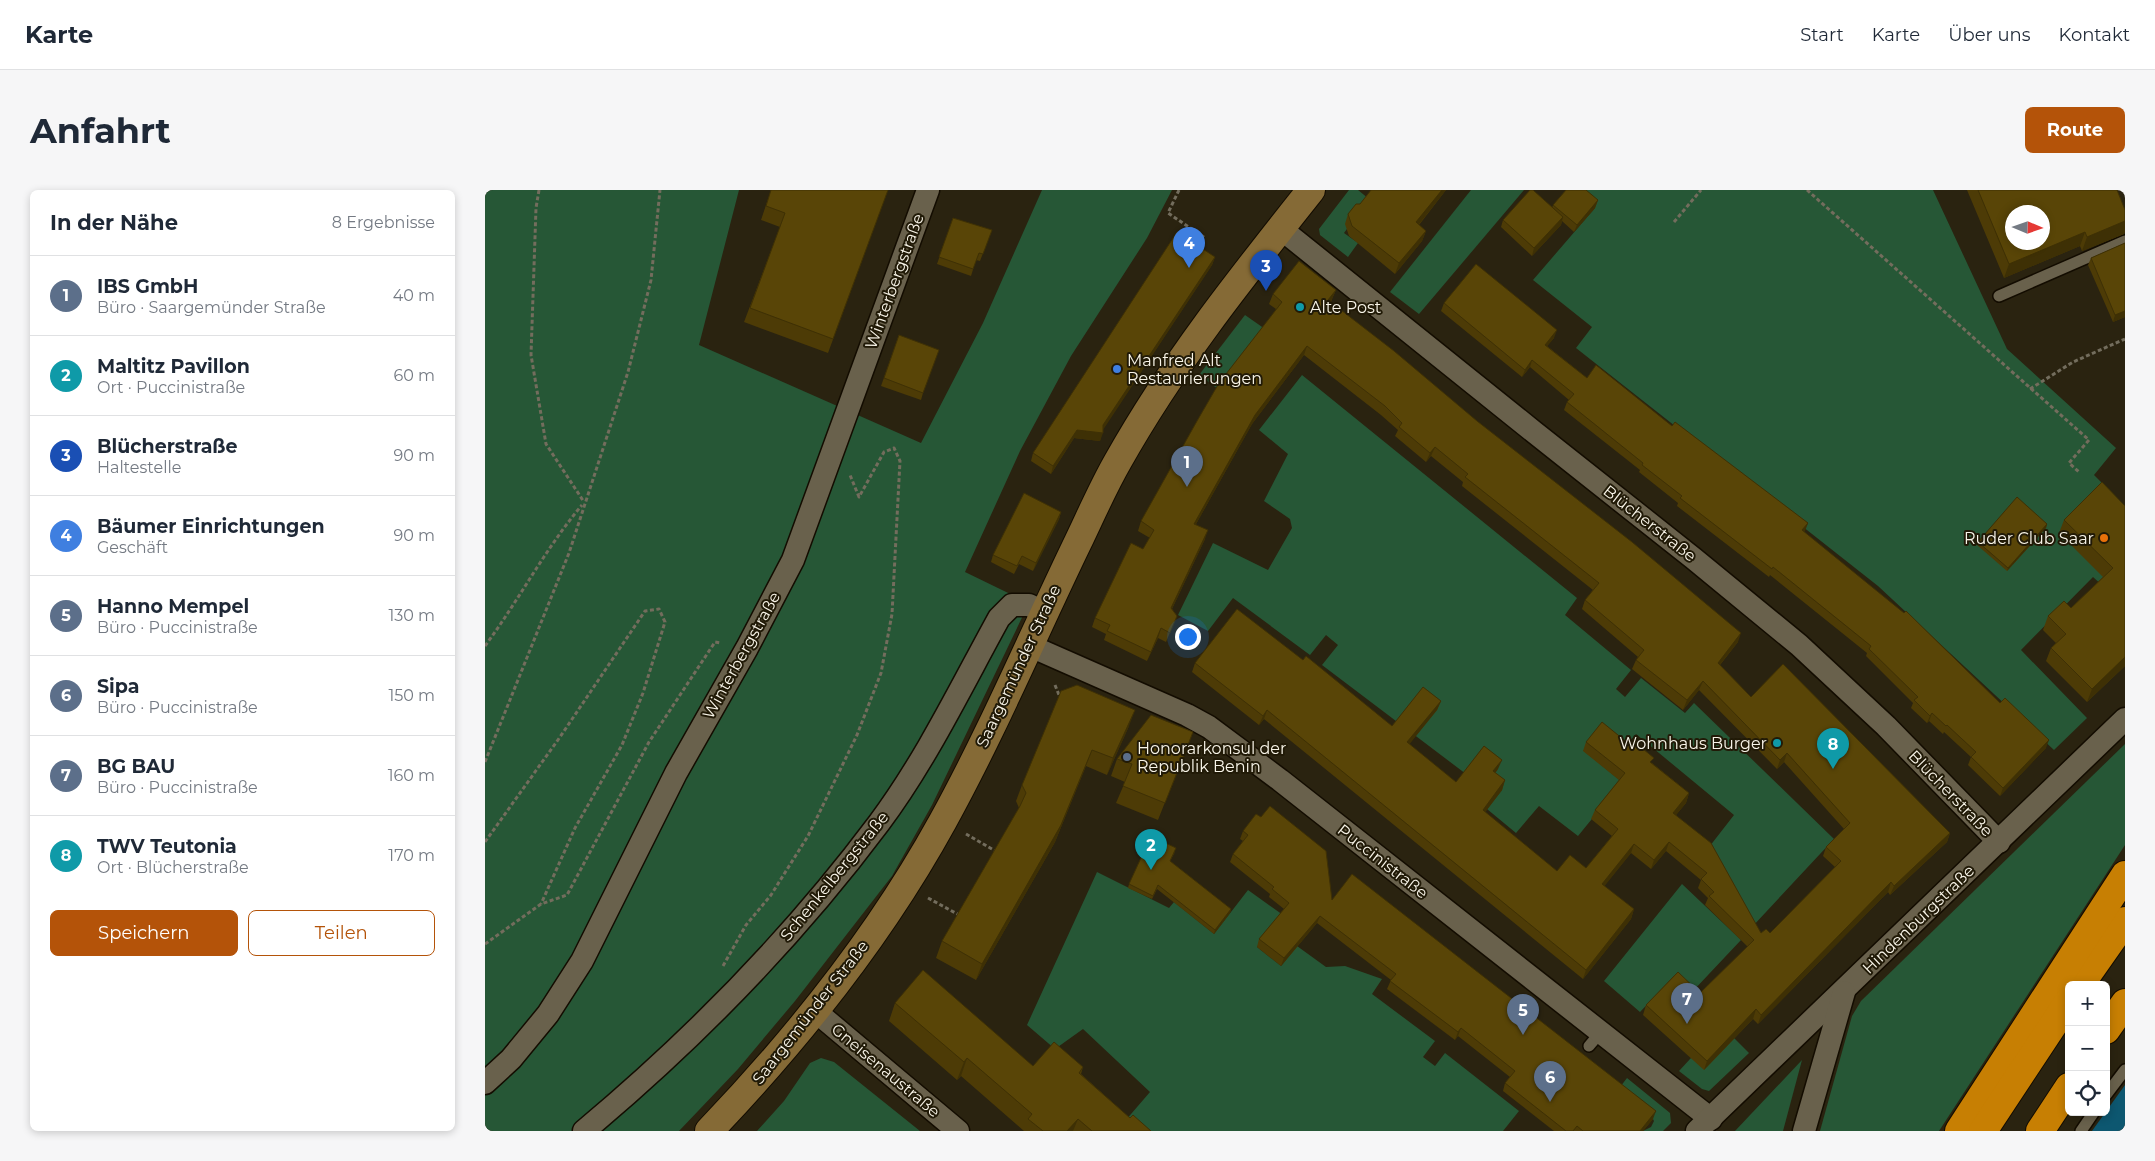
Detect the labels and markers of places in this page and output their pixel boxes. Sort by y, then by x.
pin: 4 [1173,227,1205,268]
pin: 3 [1250,250,1282,291]
place label: Alte Post [1310,298,1382,317]
marker: Alte Post [1294,301,1306,313]
place label: Manfred Alt Restaurierungen [1127,351,1262,388]
marker: Manfred Alt Restaurierungen [1111,363,1123,375]
pin: 1 [1171,446,1203,487]
place label: Ruder Club Saar [1964,529,2094,548]
marker: Ruder Club Saar [2098,532,2110,544]
pin: 8 [1817,728,1849,769]
place label: Wohnhaus Burger [1619,734,1767,753]
marker: Wohnhaus Burger [1771,737,1783,749]
place label: Honorarkonsul der Republik Benin [1137,739,1286,776]
marker: Honorarkonsul der Republik Benin [1121,751,1133,763]
pin: 2 [1135,829,1167,870]
pin: 7 [1671,983,1703,1024]
pin: 5 [1507,994,1539,1035]
pin: 6 [1534,1061,1566,1102]

